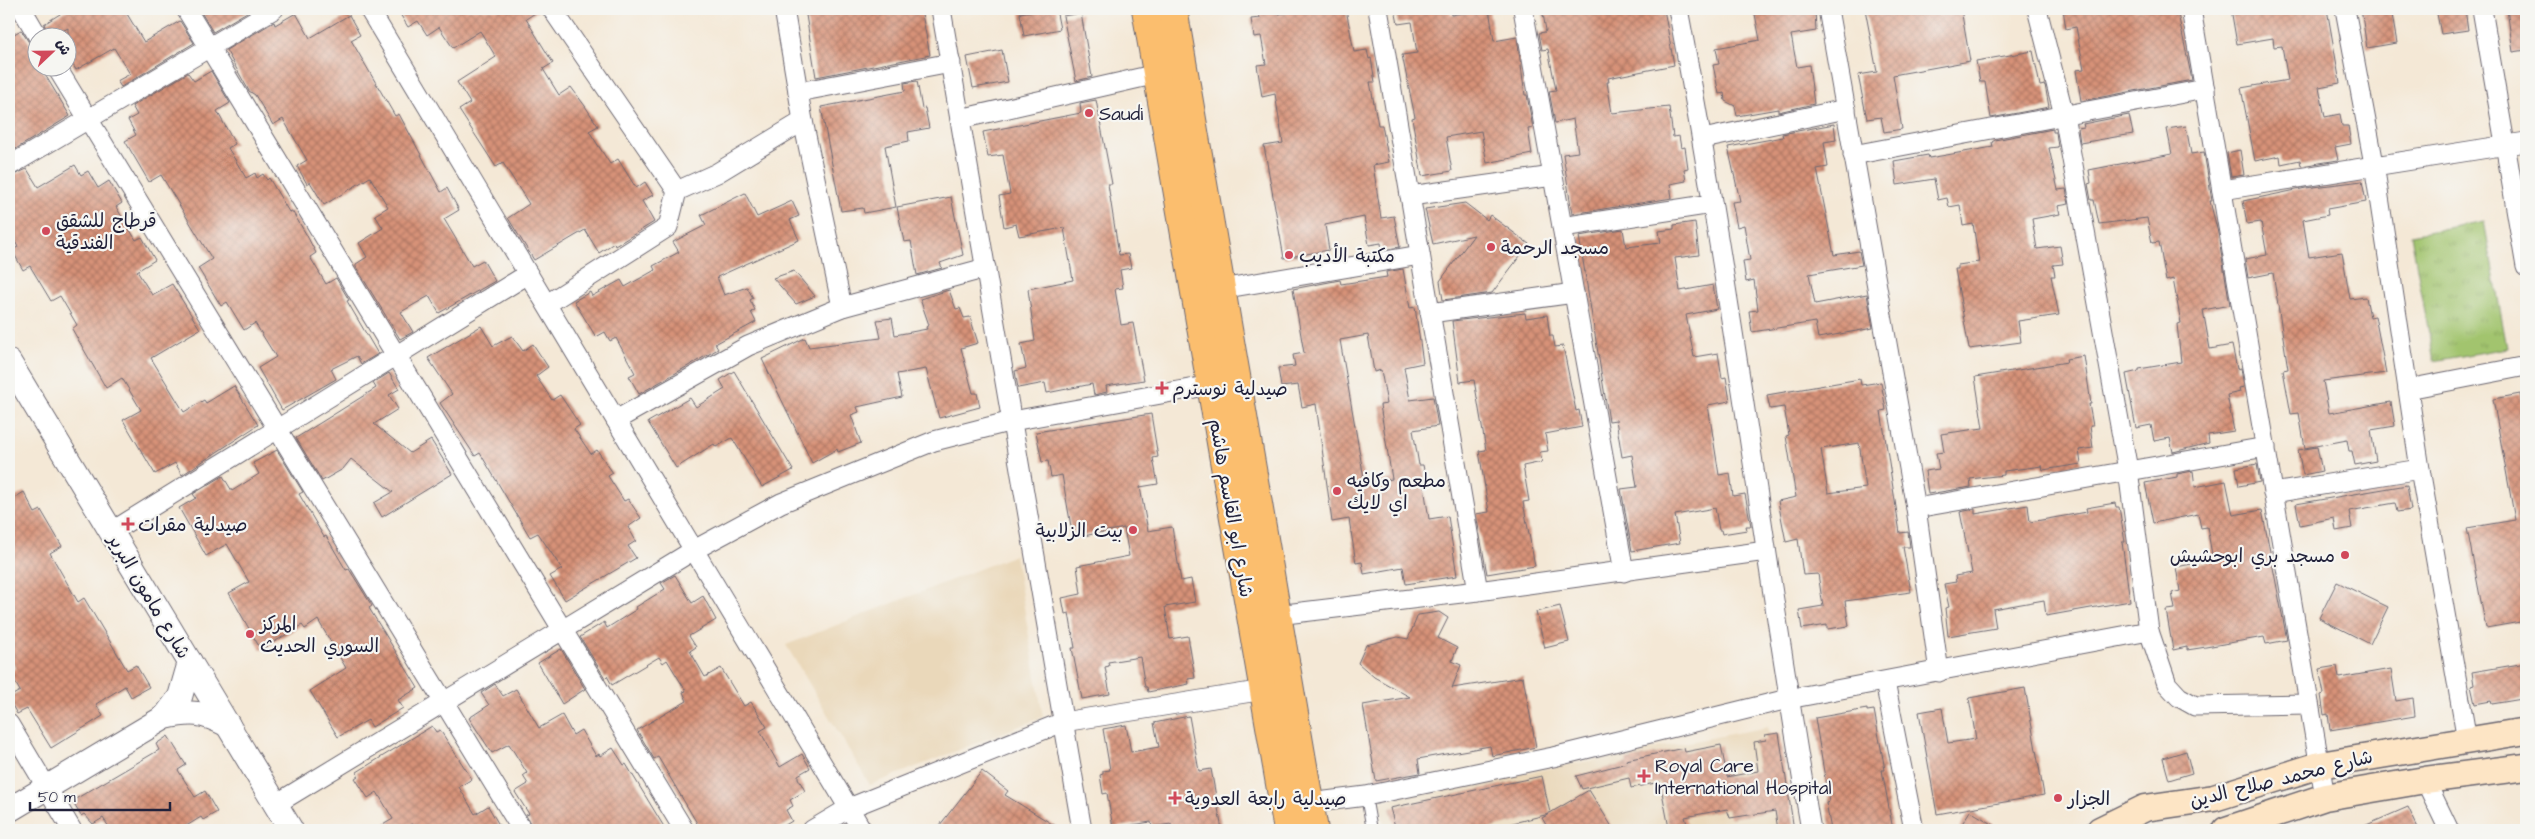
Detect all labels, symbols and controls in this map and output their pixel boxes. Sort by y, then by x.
north arrow [28,28,78,78]
text: ش [51,37,75,58]
place label: Saudi [1099,101,1143,128]
marker: Saudi [1083,107,1095,119]
place label: قرطاج للشقق الفندقية [56,208,157,257]
marker: قرطاج للشقق الفندقية [40,225,52,237]
place label: مسجد الرحمة [1501,235,1609,262]
marker: مسجد الرحمة [1485,241,1497,253]
place label: مكتبة الأديب [1299,243,1395,270]
marker: مكتبة الأديب [1283,249,1295,261]
place label: صيدلية نوسترم [1172,376,1288,403]
marker: صيدلية نوسترم [1156,382,1168,394]
street label: شارع ابو القاسم هاشم [1202,417,1260,600]
place label: مطعم وكافيه اي لايك [1347,468,1446,517]
marker: مطعم وكافيه اي لايك [1331,485,1343,497]
place label: صيدلية مقرات [138,512,248,539]
marker: صيدلية مقرات [122,518,134,530]
place label: بيت الزلابية [1036,518,1123,545]
marker: بيت الزلابية [1127,524,1139,536]
street label: شارع مامون البرير [100,528,197,664]
place label: مسجد بري ابوحشيش [2170,543,2335,570]
marker: مسجد بري ابوحشيش [2339,549,2351,561]
place label: المركز السوري الحديث [258,611,379,660]
marker: المركز السوري الحديث [244,628,256,640]
street label: شارع محمد صلاح الدين [2187,744,2376,815]
place label: Royal Care International Hospital [1655,753,1832,802]
marker: Royal Care International Hospital [1637,769,1651,783]
scale bar [30,779,170,811]
place label: صيدلية رابعة العدوية [1185,786,1346,813]
place label: الجزار [2066,786,2110,813]
text: 50 m [38,787,76,808]
marker: صيدلية رابعة العدوية [1169,792,1181,804]
marker: الجزار [2052,792,2064,804]

